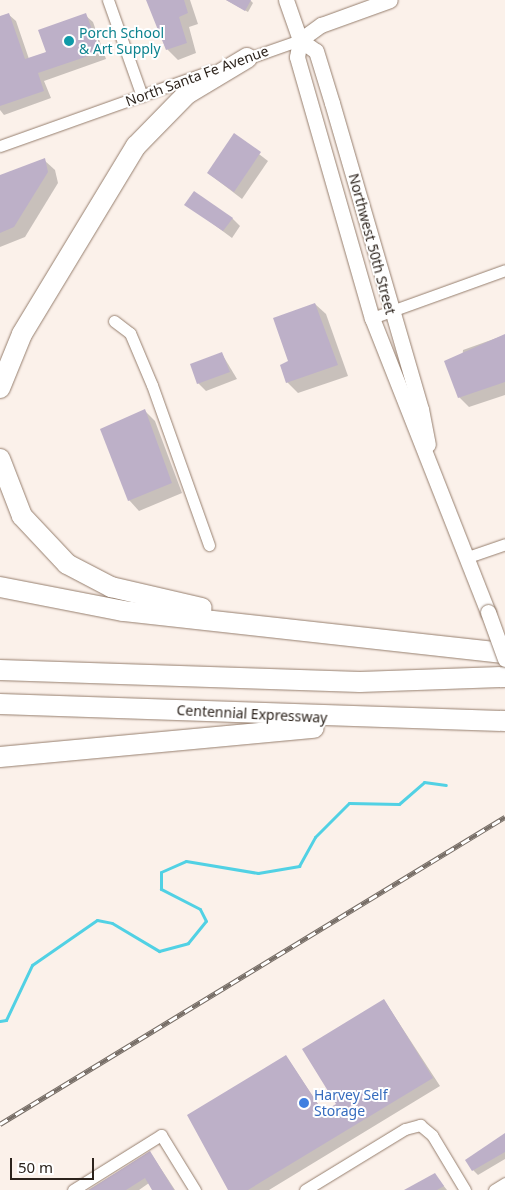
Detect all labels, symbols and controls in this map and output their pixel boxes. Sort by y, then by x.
place label: Porch School & Art Supply [79,25,164,58]
marker: Porch School & Art Supply [63,35,75,47]
street label: North Santa Fe Avenue [123,42,271,110]
street label: Northwest 50th Street [345,172,399,316]
street label: Centennial Expressway [176,702,328,726]
place label: Harvey Self Storage [314,1087,388,1120]
marker: Harvey Self Storage [298,1097,310,1109]
scale bar [12,1148,96,1180]
text: 50 m [18,1157,53,1177]

